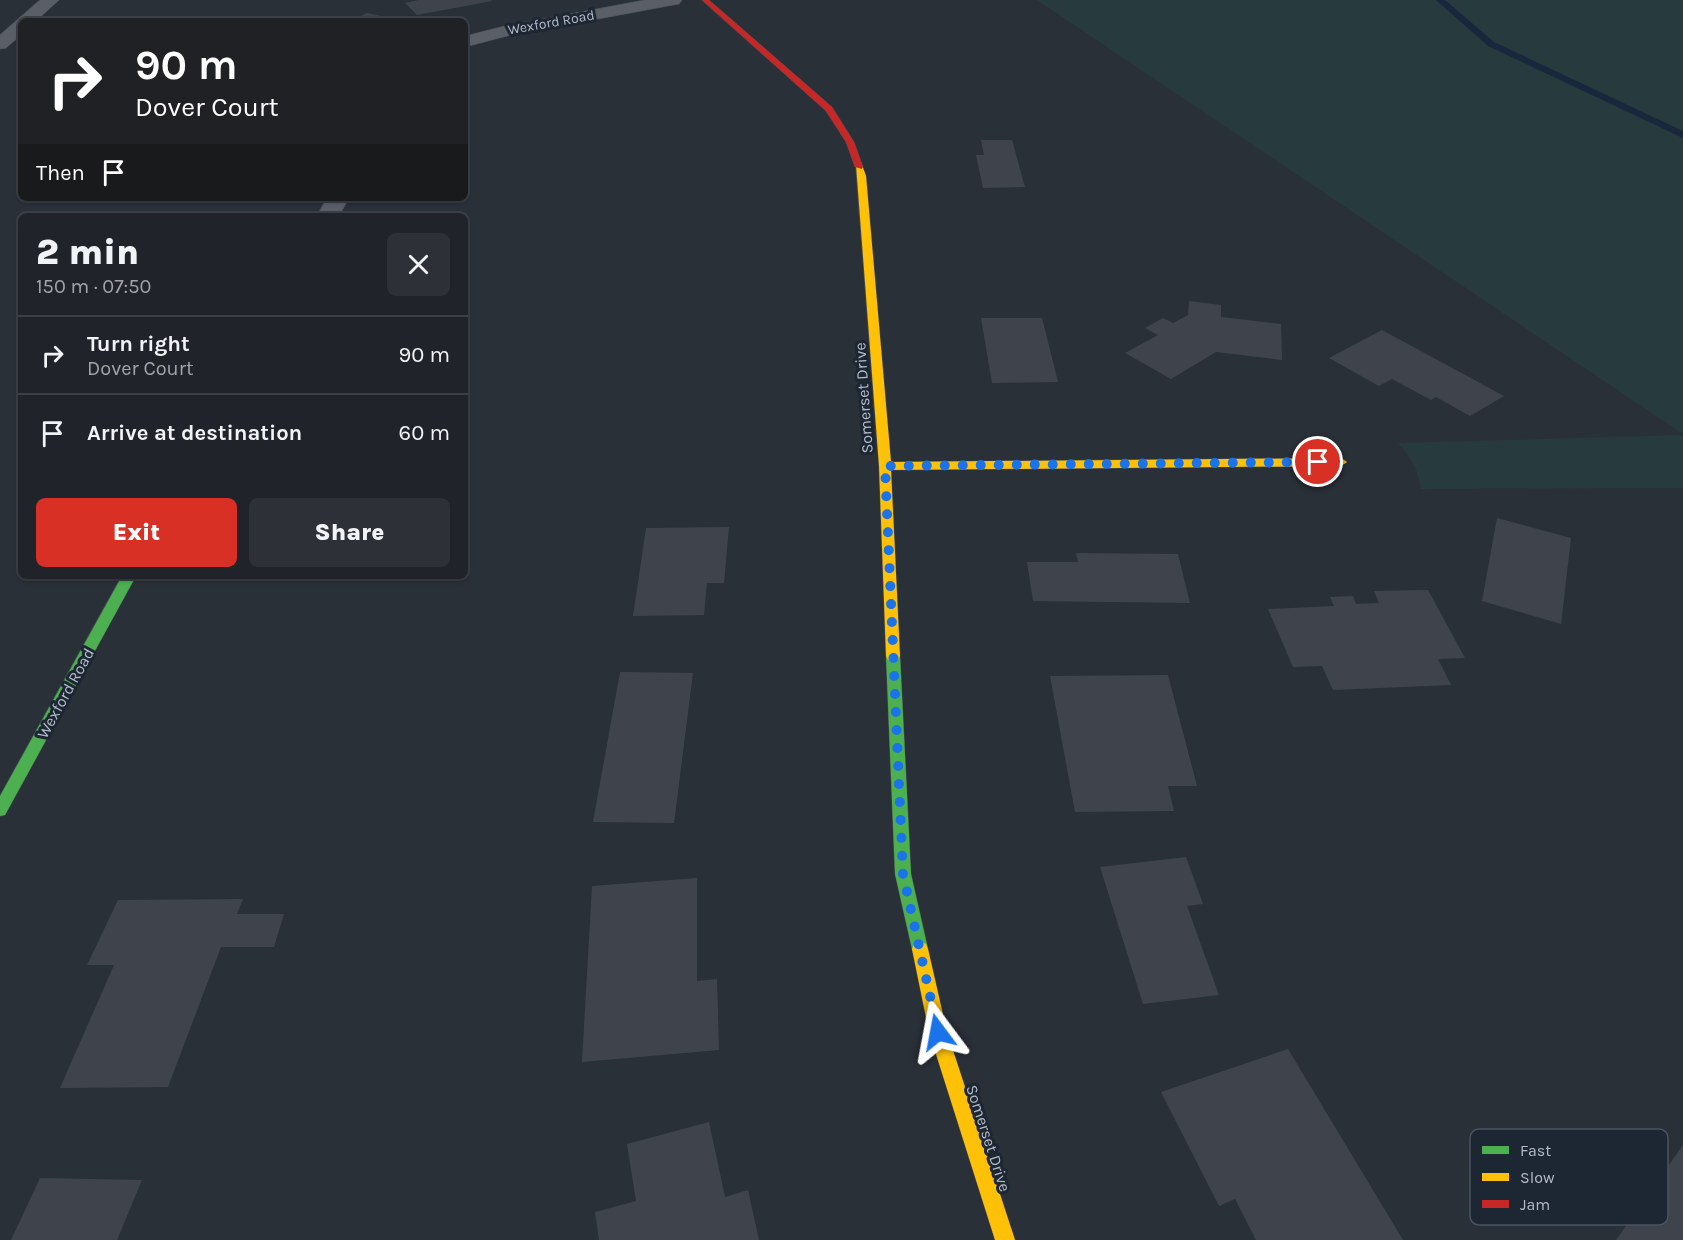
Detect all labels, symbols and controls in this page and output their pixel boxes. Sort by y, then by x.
street label: Wexford Road [506,7,596,38]
text: 90 m [135,40,238,90]
icon: right [36,42,114,120]
text: Dover Court [135,91,279,123]
icon: arrive [97,156,130,189]
text: Then [36,160,85,186]
text: 2 min [36,231,139,273]
button: close [387,233,450,296]
text: 150 m · 07:50 [36,275,151,298]
text: Turn right [87,331,190,357]
icon: right [36,339,69,372]
text: 90 m [398,342,450,368]
street label: Somerset Drive [850,342,877,454]
text: Dover Court [87,357,193,380]
icon: arrive [36,417,69,450]
text: Arrive at destination [87,420,302,446]
text: 60 m [399,420,450,446]
pin [1292,436,1343,487]
icon: arrive [1301,445,1334,478]
button: Exit [36,498,237,567]
button: Share [249,498,450,567]
street label: Wexford Road [33,645,98,742]
position arrow [906,1000,970,1064]
street label: Somerset Drive [962,1082,1015,1194]
legend [1470,1129,1668,1225]
text: Fast [1520,1141,1551,1160]
text: Slow [1520,1168,1555,1187]
text: Jam [1520,1195,1550,1214]

